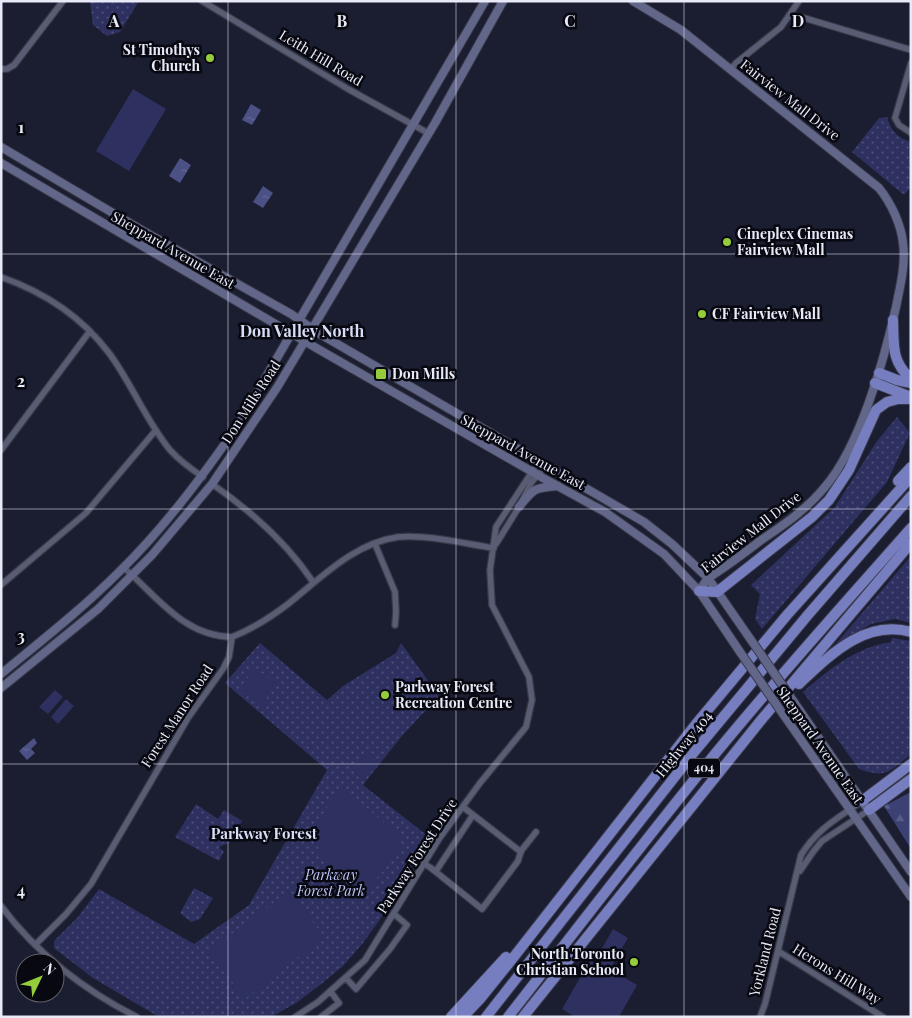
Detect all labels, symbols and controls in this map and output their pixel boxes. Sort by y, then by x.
text: A [108,10,120,31]
text: B [337,10,348,31]
text: C [564,10,576,31]
text: D [792,10,804,31]
street label: Leith Hill Road [276,25,366,90]
place label: St Timothys Church [123,40,200,75]
marker: St Timothys Church [204,52,216,64]
street label: Fairview Mall Drive [736,55,844,145]
text: 1 [18,116,24,137]
street label: Sheppard Avenue East [108,206,239,293]
place label: Cineplex Cinemas Fairview Mall [737,224,853,259]
marker: Cineplex Cinemas Fairview Mall [721,236,733,248]
place label: CF Fairview Mall [712,304,821,323]
marker: CF Fairview Mall [696,308,708,320]
district label: Don Valley North [240,320,365,341]
street label: Don Mills Road [217,356,285,447]
place label: Don Mills [392,364,455,383]
marker: Don Mills [374,367,388,381]
text: 2 [17,370,25,391]
street label: Sheppard Avenue East [458,409,590,494]
street label: Fairview Mall Drive [697,487,805,577]
text: 3 [17,625,25,646]
street label: Forest Manor Road [136,661,217,771]
place label: Parkway Forest Recreation Centre [395,677,512,712]
street label: Sheppard Avenue East [773,682,869,808]
marker: Parkway Forest Recreation Centre [379,689,391,701]
street label: Highway 404 [652,707,716,781]
road number: 404 [688,758,720,778]
street label: Parkway Forest Drive [372,795,461,917]
district label: Parkway Forest [211,823,318,843]
park label: Parkway Forest Park [296,865,365,900]
text: 4 [17,879,25,900]
street label: Yorkland Road [744,905,785,999]
street label: Herons Hill Way [789,939,885,1008]
place label: North Toronto Christian School [516,944,625,979]
north arrow [15,953,65,1003]
marker: North Toronto Christian School [628,956,640,968]
text: N [39,959,60,979]

